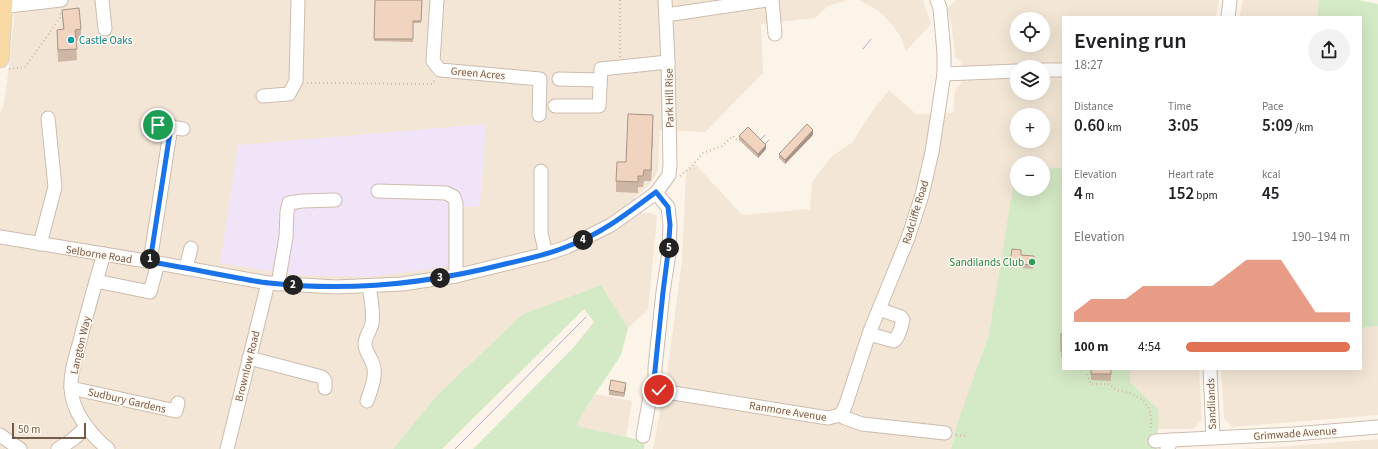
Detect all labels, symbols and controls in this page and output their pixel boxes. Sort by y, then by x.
map controls [1010,12,1050,196]
button: locate [1010,12,1050,52]
text: Evening run [1074,25,1187,57]
button: share [1308,29,1350,71]
place label: Castle Oaks [79,33,133,48]
marker: Castle Oaks [66,35,76,45]
text: 18:27 [1074,56,1103,74]
button: layers [1010,60,1050,100]
street label: Green Acres [450,64,506,83]
street label: Park Hill Rise [661,68,678,128]
text: Distance [1074,99,1113,114]
text: Time [1168,99,1191,114]
text: Pace [1262,99,1284,114]
pin [141,108,175,142]
button: + [1010,108,1050,148]
icon: arrive [147,114,169,136]
text: 0.60 [1074,114,1105,138]
text: 3:05 [1168,114,1199,138]
text: 5:09 [1262,114,1293,138]
text: km [1105,120,1122,135]
text: /km [1293,120,1313,135]
button: − [1010,156,1050,196]
text: Elevation [1074,167,1117,182]
text: Heart rate [1168,167,1214,182]
text: kcal [1262,167,1281,182]
street label: Radcliffe Road [899,178,932,246]
text: 4 [1074,182,1083,206]
text: 152 [1168,182,1194,206]
text: 45 [1262,182,1279,206]
text: m [1083,188,1094,203]
text: bpm [1194,188,1218,203]
text: Elevation [1074,228,1125,246]
text: 190–194 m [1292,228,1350,246]
pin: 4 [573,230,593,250]
text: 4 [580,232,586,247]
pin: 5 [659,238,679,258]
text: 5 [666,240,672,255]
street label: Selborne Road [65,242,133,267]
pin: 1 [140,249,160,269]
text: 1 [147,251,153,266]
place label: Sandilands Club [949,255,1024,270]
marker: Sandilands Club [1027,257,1037,267]
pin: 3 [430,268,450,288]
text: 3 [437,270,443,285]
pin: 2 [283,275,303,295]
text: 2 [290,277,296,292]
street label: Langton Way [67,315,94,376]
street label: Brownlow Road [231,329,264,403]
text: 100 m [1074,338,1108,356]
text: 4:54 [1138,338,1161,356]
pin [642,373,676,407]
street label: Sandilands [1203,378,1220,430]
icon: check [648,379,670,401]
street label: Sudbury Gardens [86,384,168,417]
street label: Ranmore Avenue [748,398,828,425]
scale bar [12,421,86,440]
text: 50 m [18,422,40,437]
street label: Grimwade Avenue [1253,423,1338,444]

